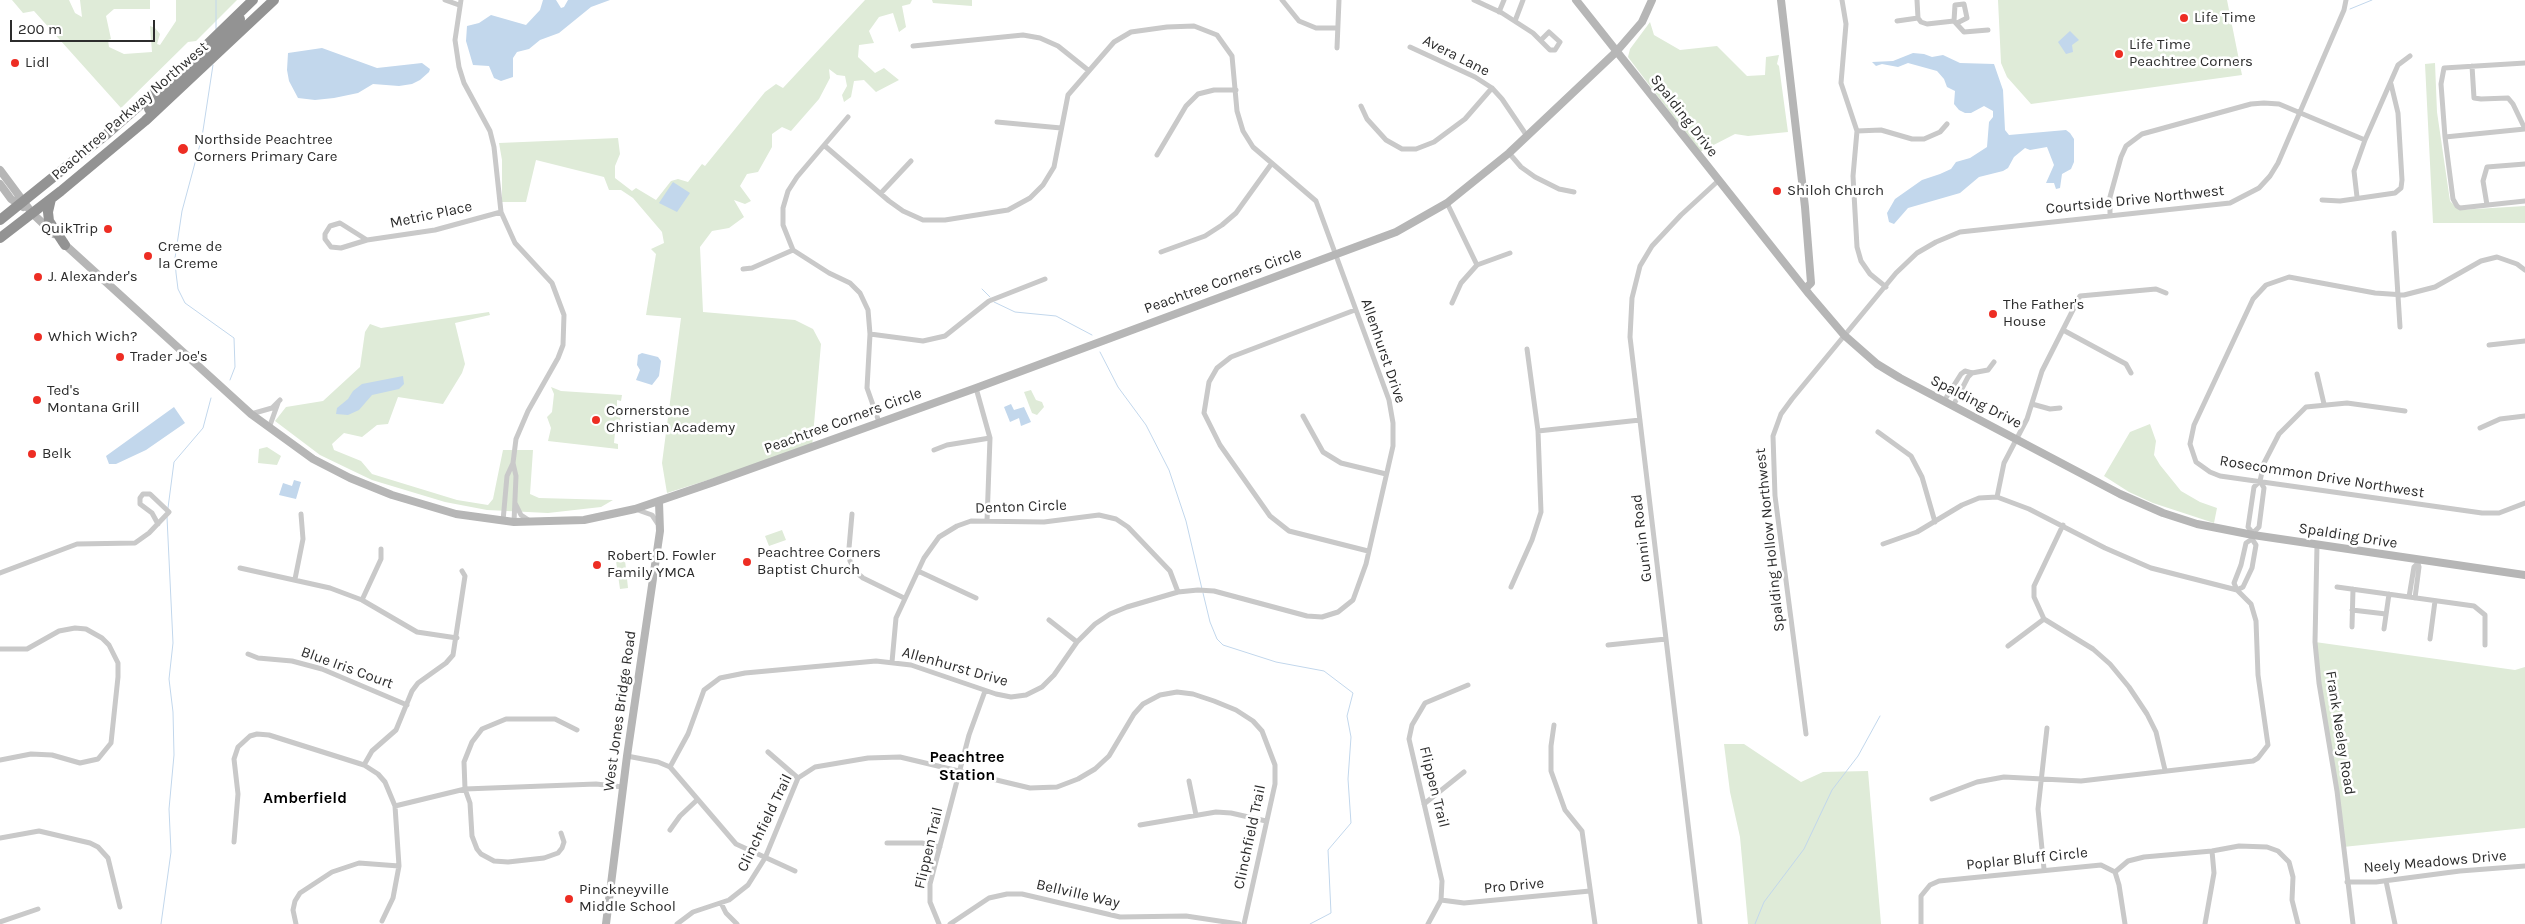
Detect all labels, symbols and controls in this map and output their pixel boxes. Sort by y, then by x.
place label: Life Time [2194,9,2256,27]
scale bar [12,10,158,42]
marker: Life Time [2178,12,2190,24]
text: 200 m [18,20,62,38]
street label: Avera Lane [1419,31,1493,81]
place label: Life Time Peachtree Corners [2129,36,2253,71]
street label: Peachtree Parkway Northwest [48,38,212,184]
marker: Life Time Peachtree Corners [2113,48,2125,60]
place label: Lidl [25,54,50,72]
marker: Lidl [9,57,21,69]
street label: Spalding Drive [1646,71,1722,161]
place label: Northside Peachtree Corners Primary Care [194,131,337,166]
marker: Northside Peachtree Corners Primary Care [176,142,190,156]
place label: Shiloh Church [1787,182,1884,200]
street label: Courtside Drive Northwest [2045,182,2225,218]
marker: Shiloh Church [1771,185,1783,197]
street label: Metric Place [388,198,474,232]
place label: QuikTrip [41,220,98,238]
marker: QuikTrip [102,223,114,235]
place label: Creme de la Creme [158,238,222,273]
street label: Peachtree Corners Circle [1142,244,1304,318]
marker: Creme de la Creme [142,250,154,262]
place label: J. Alexander's [48,268,138,286]
marker: J. Alexander's [32,271,44,283]
street label: Allenhurst Drive [1357,296,1409,406]
place label: The Father's House [2003,296,2084,331]
marker: The Father's House [1987,308,1999,320]
place label: Which Wich? [48,328,137,346]
marker: Which Wich? [32,331,44,343]
place label: Trader Joe's [130,348,208,366]
marker: Trader Joe's [114,351,126,363]
street label: Spalding Drive [1927,371,2025,433]
place label: Ted's Montana Grill [47,382,140,417]
street label: Peachtree Corners Circle [762,384,924,458]
marker: Ted's Montana Grill [31,394,43,406]
place label: Cornerstone Christian Academy [606,402,735,437]
marker: Cornerstone Christian Academy [590,414,602,426]
place label: Belk [42,445,72,463]
street label: Spalding Hollow Northwest [1751,447,1789,633]
marker: Belk [26,448,38,460]
street label: Rosecommon Drive Northwest [2218,452,2426,502]
street label: Gunnin Road [1628,493,1656,583]
street label: Denton Circle [975,496,1067,518]
street label: Spalding Drive [2297,519,2399,553]
place label: Peachtree Corners Baptist Church [757,544,881,579]
place label: Robert D. Fowler Family YMCA [607,547,716,582]
marker: Peachtree Corners Baptist Church [741,556,753,568]
marker: Robert D. Fowler Family YMCA [591,559,603,571]
street label: West Jones Bridge Road [600,629,640,793]
street label: Blue Iris Court [298,643,396,693]
street label: Allenhurst Drive [900,643,1010,691]
street label: Frank Neeley Road [2321,670,2359,796]
street label: Flippen Trail [1415,744,1453,830]
district label: Peachtree Station [929,747,1005,785]
street label: Clinchfield Trail [734,771,796,875]
street label: Clinchfield Trail [1230,783,1270,891]
district label: Amberfield [263,788,347,808]
street label: Flippen Trail [911,805,947,891]
street label: Poplar Bluff Circle [1965,844,2089,874]
street label: Neely Meadows Drive [2363,847,2507,877]
street label: Pro Drive [1483,874,1545,898]
street label: Bellville Way [1034,876,1122,912]
place label: Pinckneyville Middle School [579,881,676,916]
marker: Pinckneyville Middle School [563,893,575,905]

